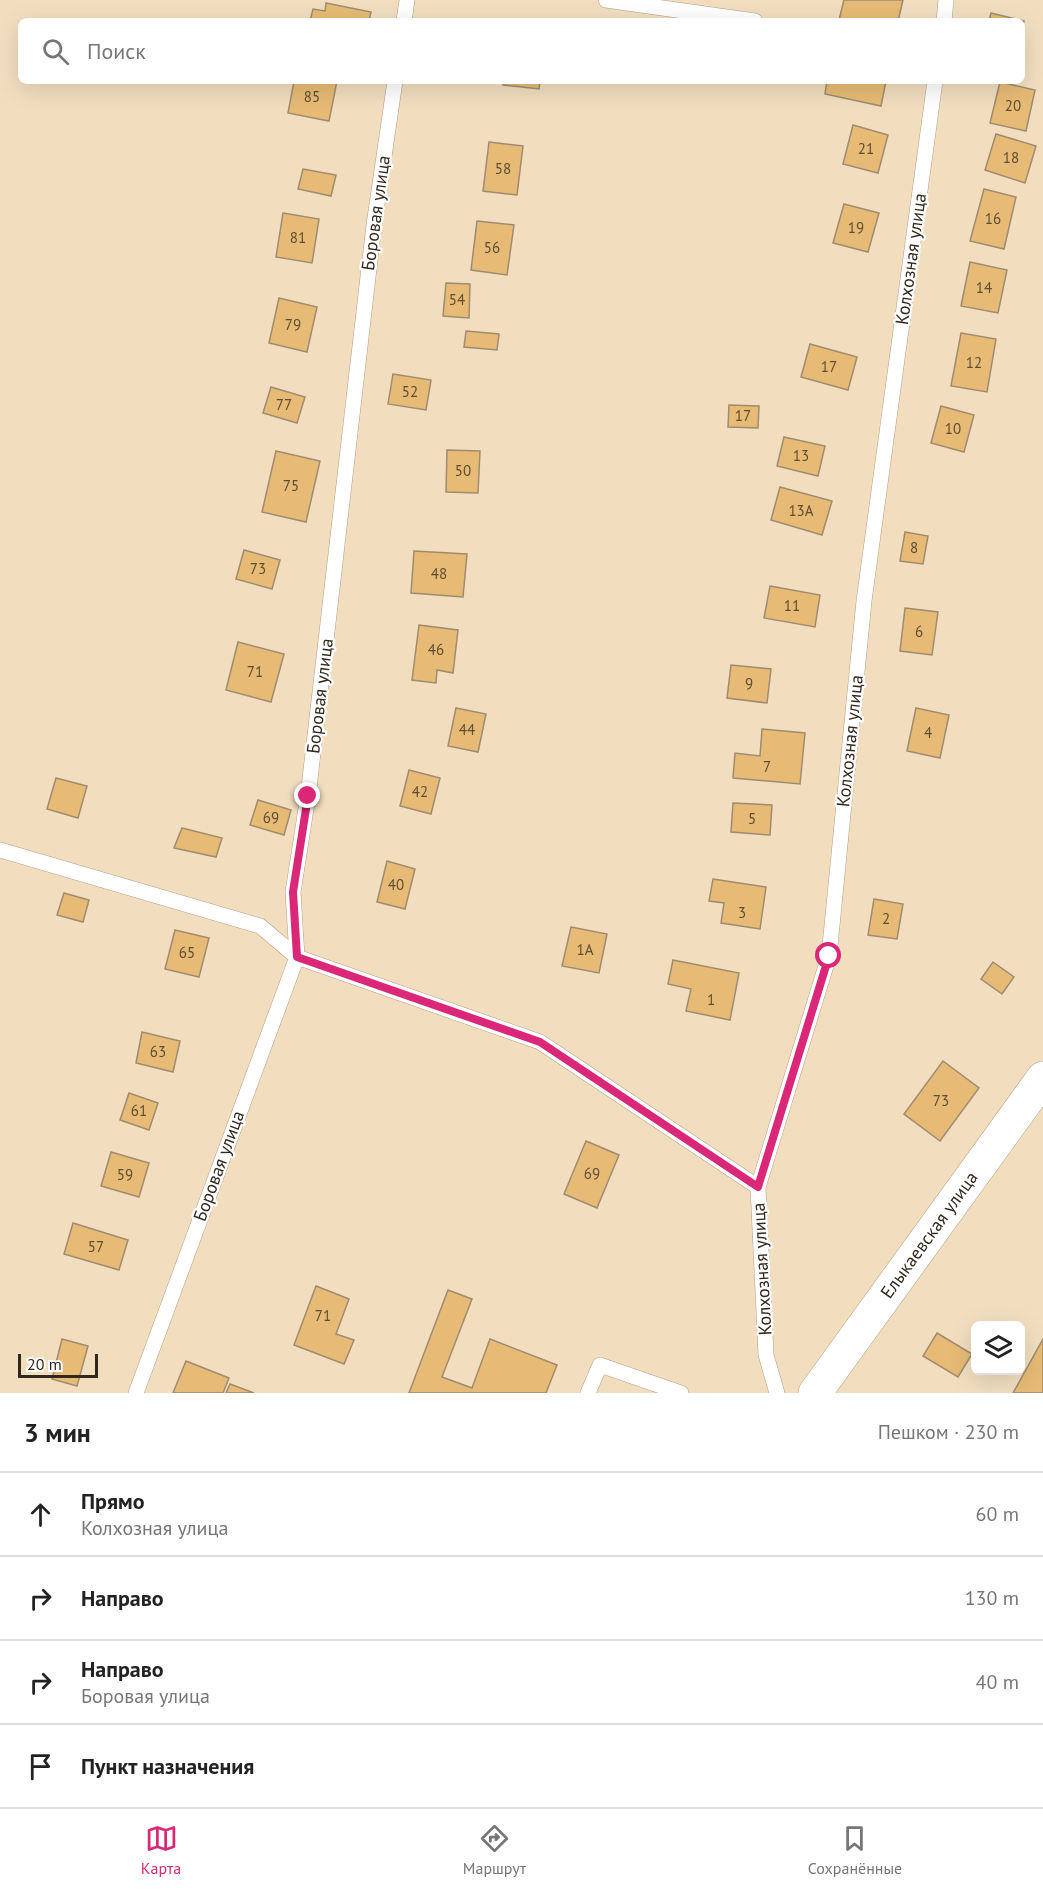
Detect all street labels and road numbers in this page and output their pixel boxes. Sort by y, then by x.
street label: Боровая улица [356,154,395,272]
street label: Колхозная улица [890,192,931,326]
street label: Боровая улица [301,637,338,755]
street label: Колхозная улица [831,674,868,808]
street label: Боровая улица [188,1107,249,1224]
street label: Елыкаевская улица [875,1167,983,1303]
street label: Колхозная улица [747,1202,776,1336]

